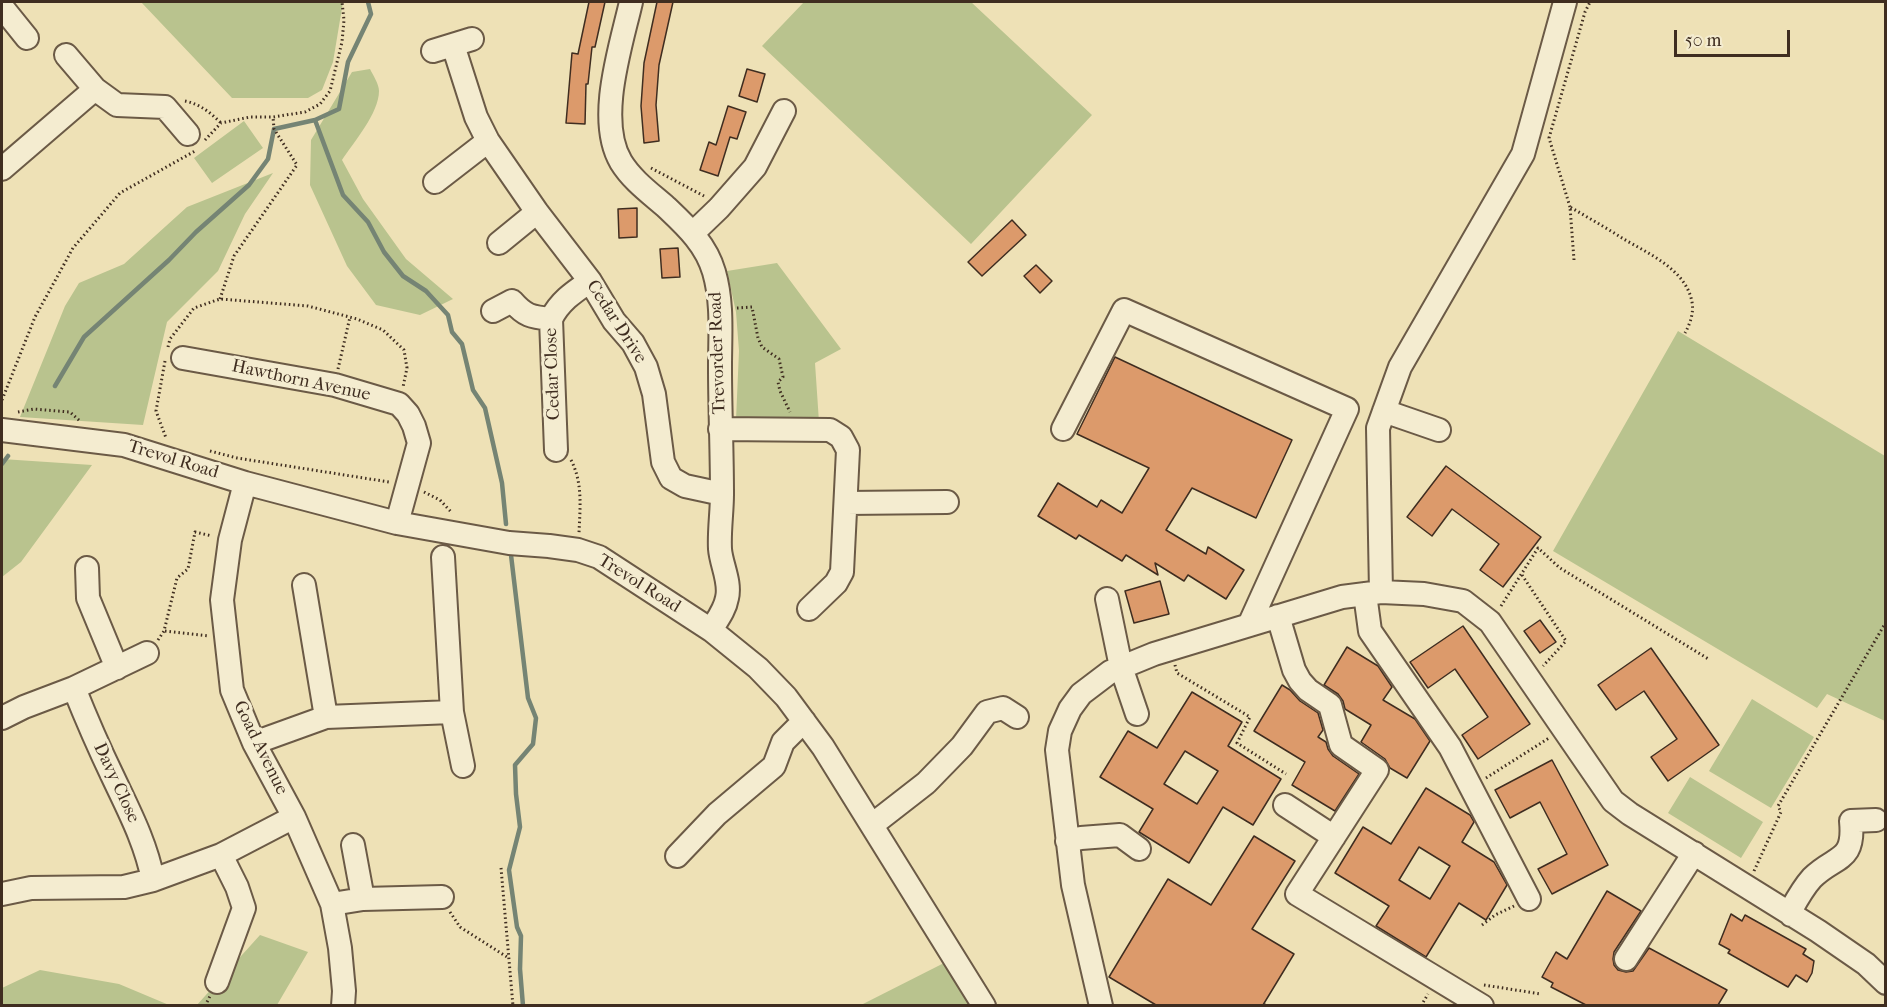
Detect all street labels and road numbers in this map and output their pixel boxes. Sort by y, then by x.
street label: Cedar Drive [581,276,651,368]
street label: Trevorder Road [705,291,731,415]
street label: Cedar Close [541,327,565,421]
street label: Hawthorn Avenue [230,356,372,406]
street label: Trevol Road [125,436,221,484]
street label: Trevol Road [594,550,684,618]
street label: Goad Avenue [228,697,292,799]
street label: Davy Close [88,740,144,826]

